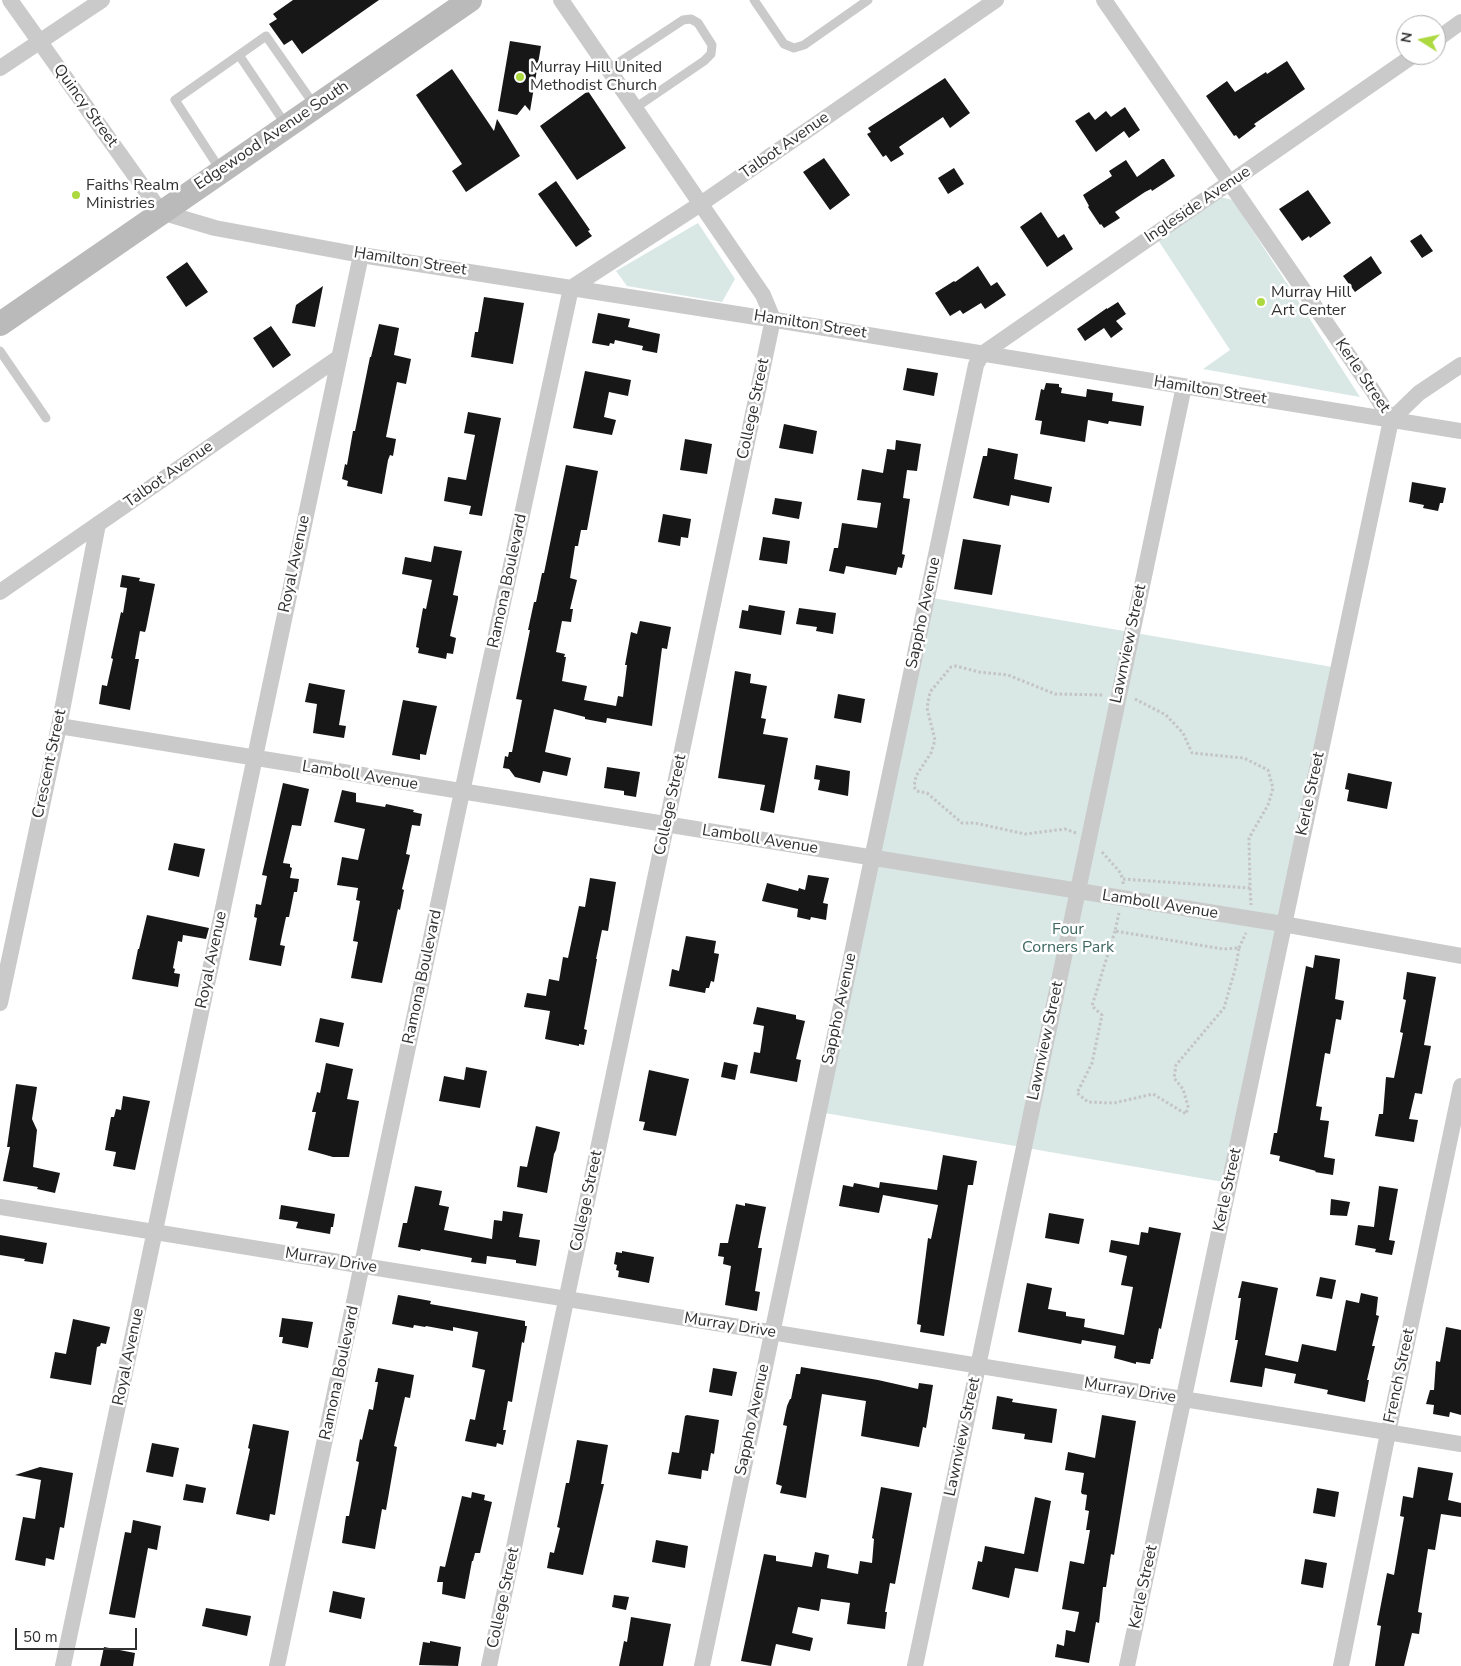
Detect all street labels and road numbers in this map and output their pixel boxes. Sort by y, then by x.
street label: Quincy Street [49,61,121,151]
street label: Edgewood Avenue South [191,77,353,195]
street label: Talbot Avenue [737,108,833,184]
street label: Ingleside Avenue [1141,162,1255,248]
street label: Hamilton Street [352,244,468,280]
street label: Hamilton Street [752,307,868,343]
street label: Kerle Street [1330,335,1394,417]
street label: College Street [734,357,774,461]
street label: Hamilton Street [1152,373,1268,409]
street label: Talbot Avenue [121,437,217,513]
street label: Ramona Boulevard [484,512,532,650]
street label: Royal Avenue [275,514,315,614]
street label: Sappho Avenue [903,555,945,671]
street label: Lawnview Street [1107,583,1151,705]
street label: Crescent Street [29,708,71,820]
street label: Kerle Street [1293,750,1329,838]
street label: College Street [651,753,691,857]
street label: Lamboll Avenue [301,757,419,795]
street label: Lamboll Avenue [701,821,819,859]
street label: Lamboll Avenue [1101,886,1219,924]
street label: Ramona Boulevard [399,908,447,1046]
street label: Royal Avenue [192,910,232,1010]
street label: Sappho Avenue [819,951,861,1067]
street label: Lawnview Street [1024,980,1068,1102]
street label: Kerle Street [1210,1146,1246,1234]
street label: College Street [567,1149,607,1253]
street label: Murray Drive [284,1244,378,1278]
street label: Ramona Boulevard [316,1304,364,1442]
street label: Royal Avenue [109,1307,149,1407]
street label: Murray Drive [683,1309,777,1343]
street label: French Street [1381,1327,1419,1425]
street label: Sappho Avenue [732,1362,774,1478]
street label: Murray Drive [1083,1374,1177,1408]
street label: Lawnview Street [941,1376,985,1498]
street label: Kerle Street [1126,1543,1162,1631]
street label: College Street [484,1546,524,1650]

